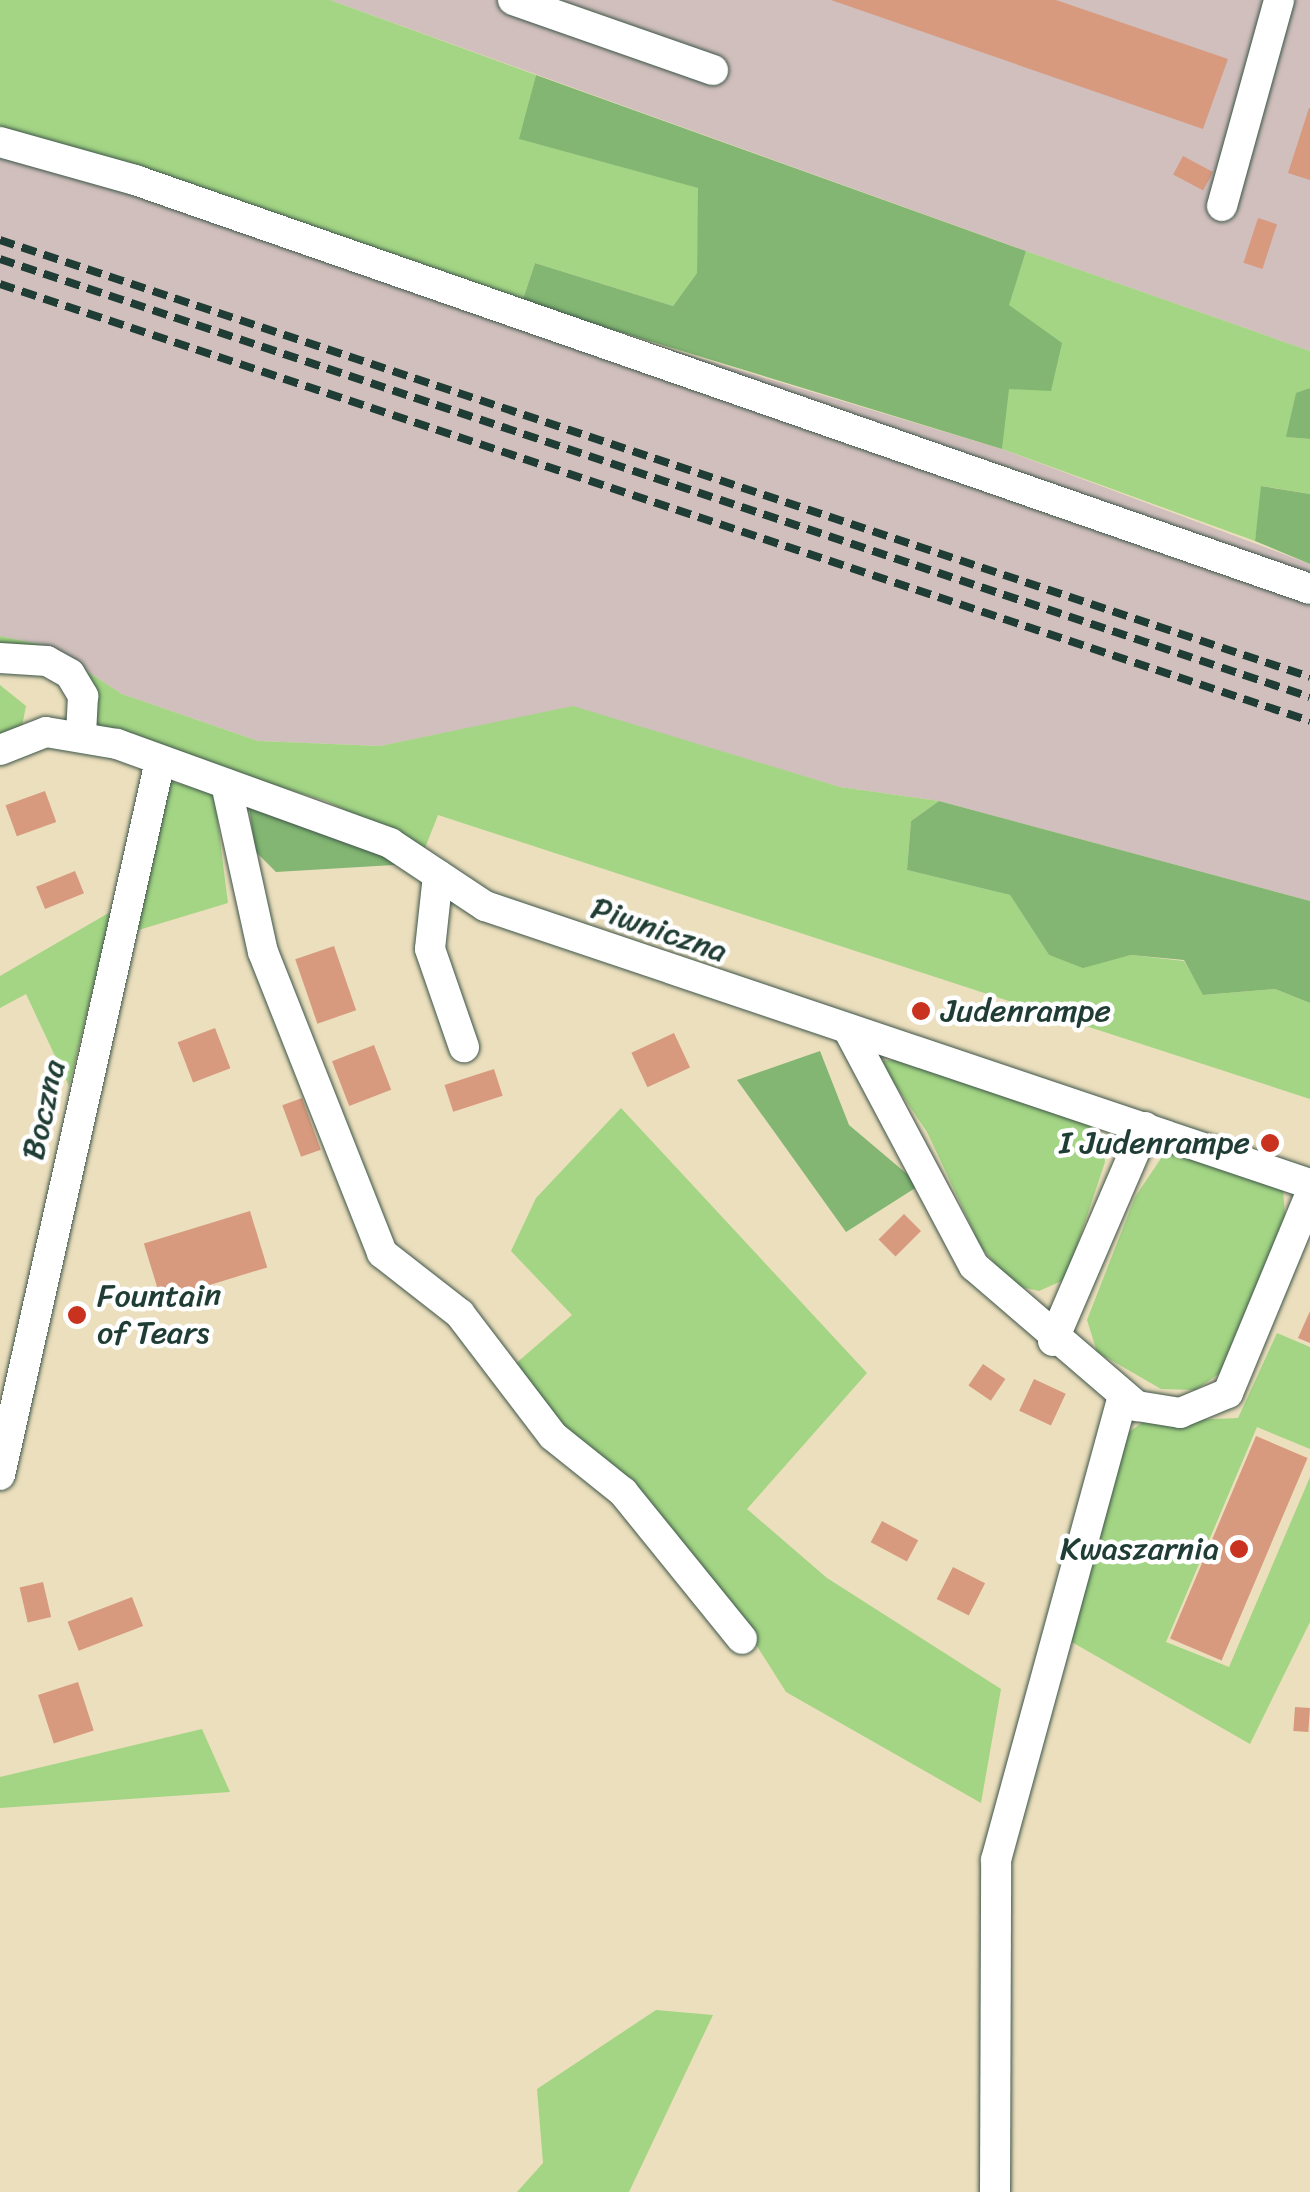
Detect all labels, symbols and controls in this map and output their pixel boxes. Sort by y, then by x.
street label: Piwniczna [586,889,732,971]
place label: Judenrampe [941,992,1111,1030]
marker: Judenrampe [910,1000,932,1022]
street label: Boczna [14,1056,74,1164]
place label: I Judenrampe [1059,1124,1250,1162]
marker: I Judenrampe [1259,1132,1281,1154]
place label: Fountain of Tears [97,1278,221,1353]
marker: Fountain of Tears [66,1304,88,1326]
place label: Kwaszarnia [1060,1530,1219,1568]
marker: Kwaszarnia [1228,1538,1250,1560]

